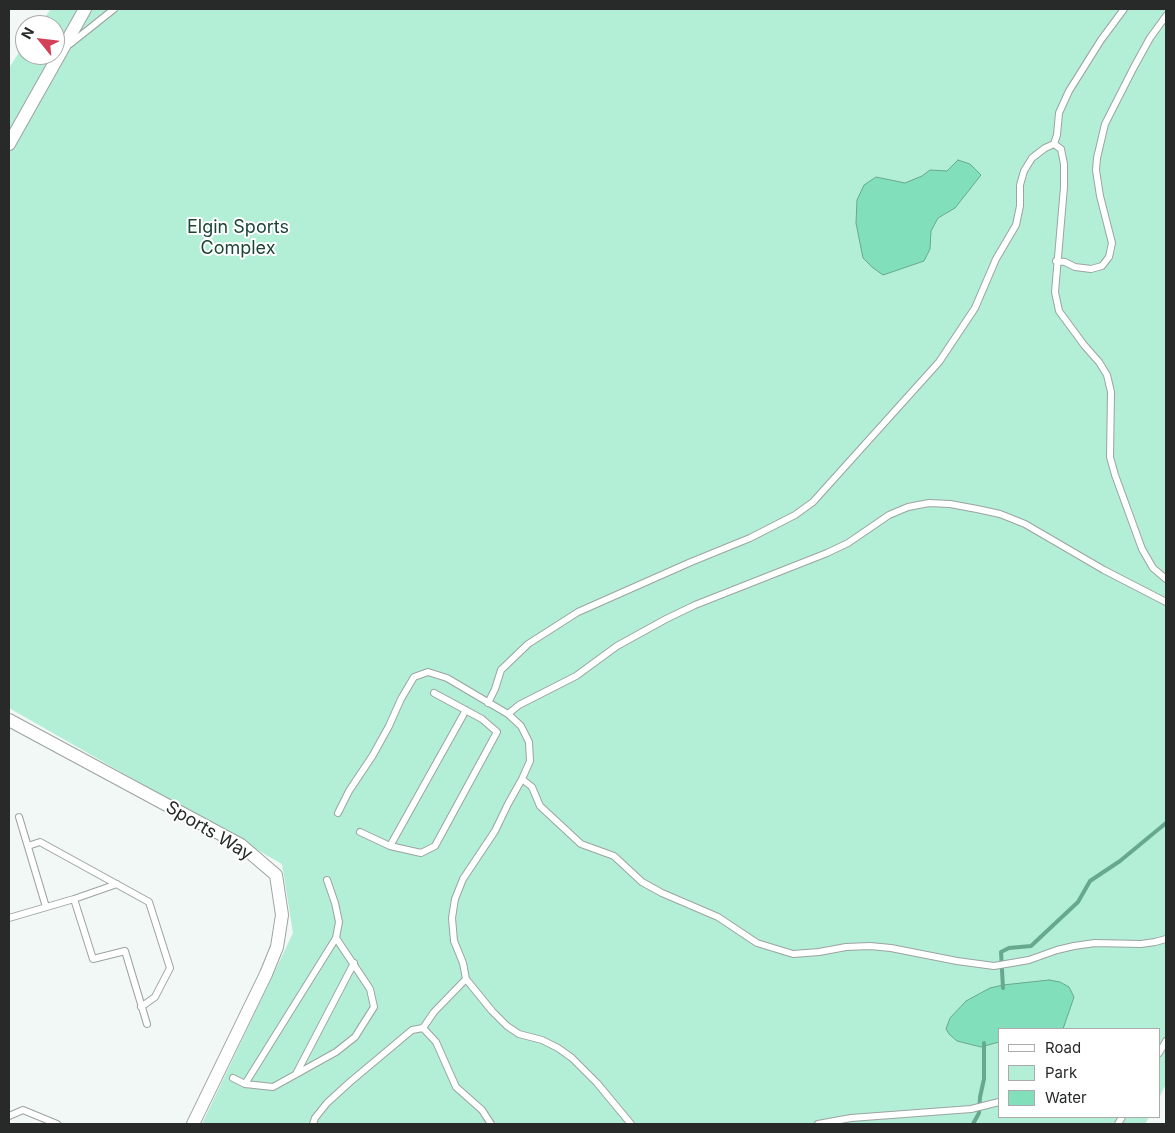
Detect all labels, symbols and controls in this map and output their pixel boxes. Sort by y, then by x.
north arrow [15,15,65,65]
text: N [17,24,37,42]
park label: Elgin Sports Complex [187,217,289,260]
street label: Sports Way [162,797,256,865]
legend [998,1028,1160,1118]
text: Road [1045,1038,1081,1057]
text: Park [1045,1063,1077,1082]
text: Water [1045,1088,1087,1107]

